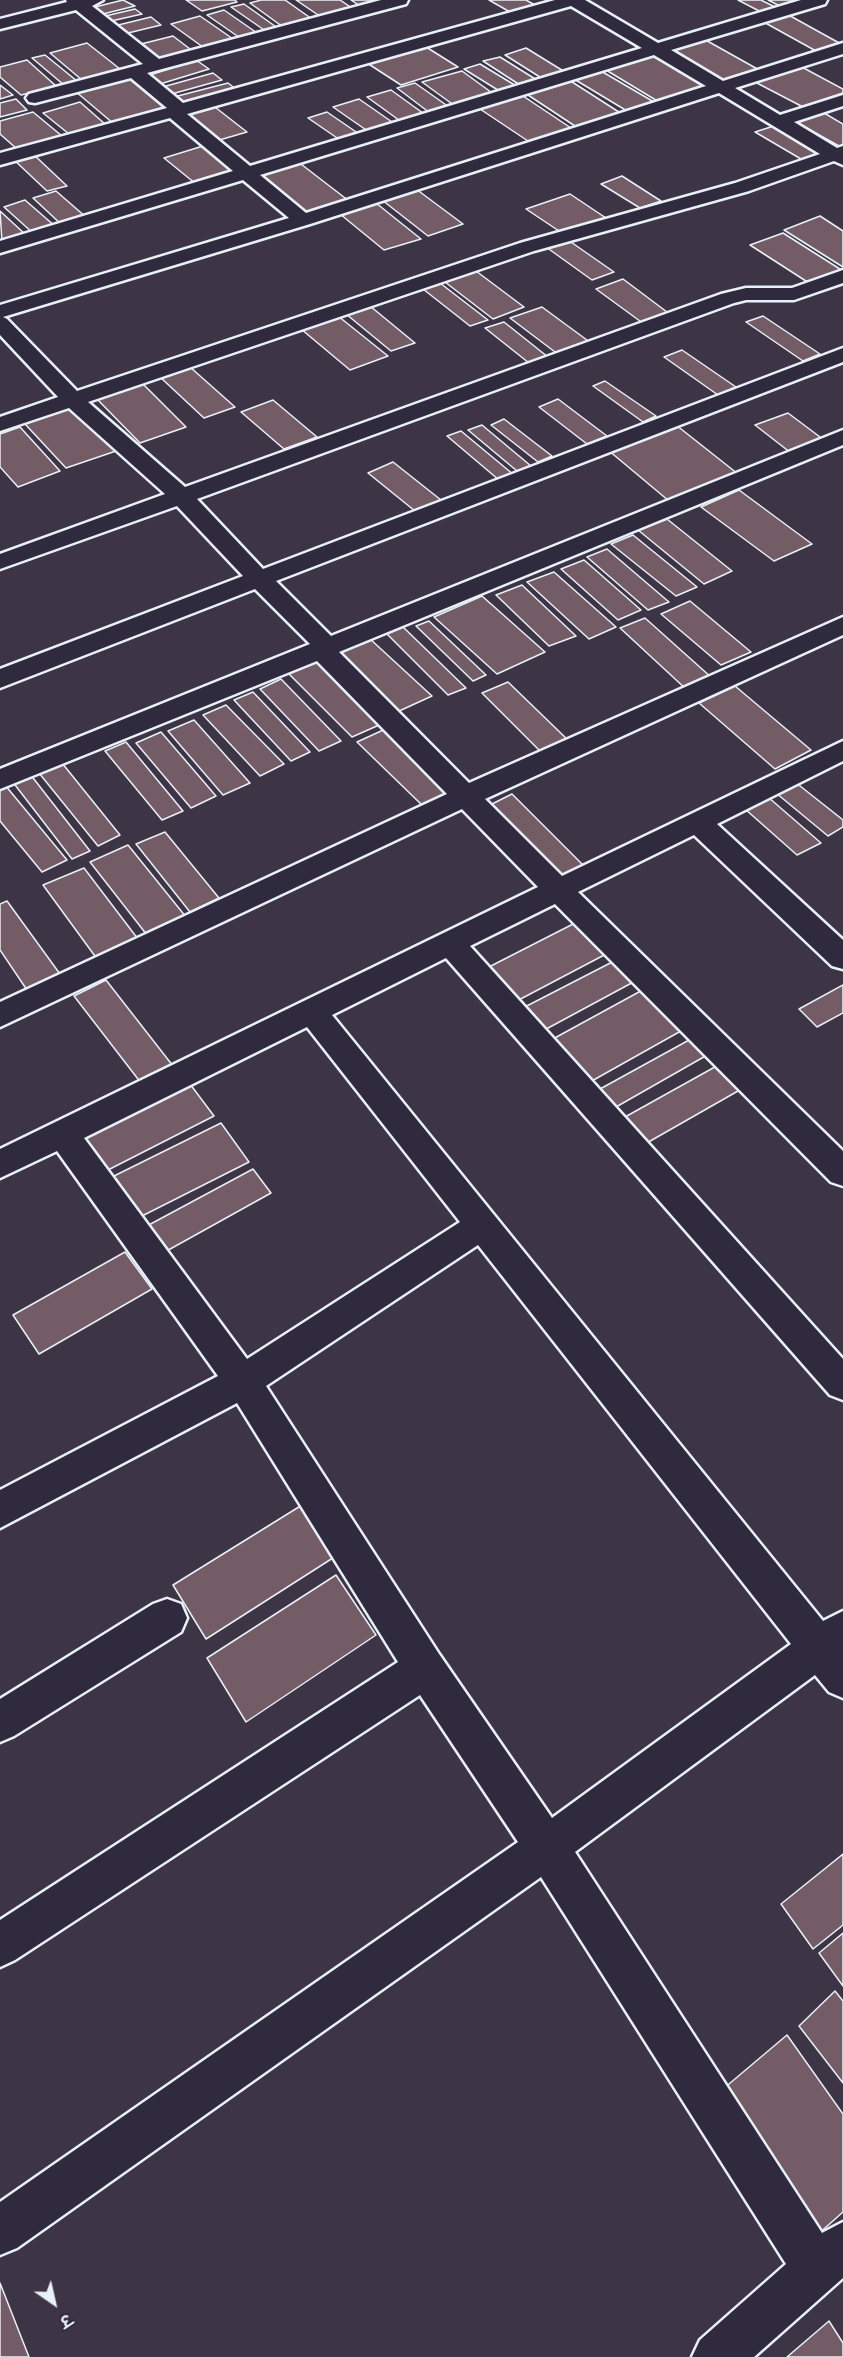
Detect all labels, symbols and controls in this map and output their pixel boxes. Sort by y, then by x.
north arrow [24,2273,84,2333]
text: उ [55,2307,74,2329]

